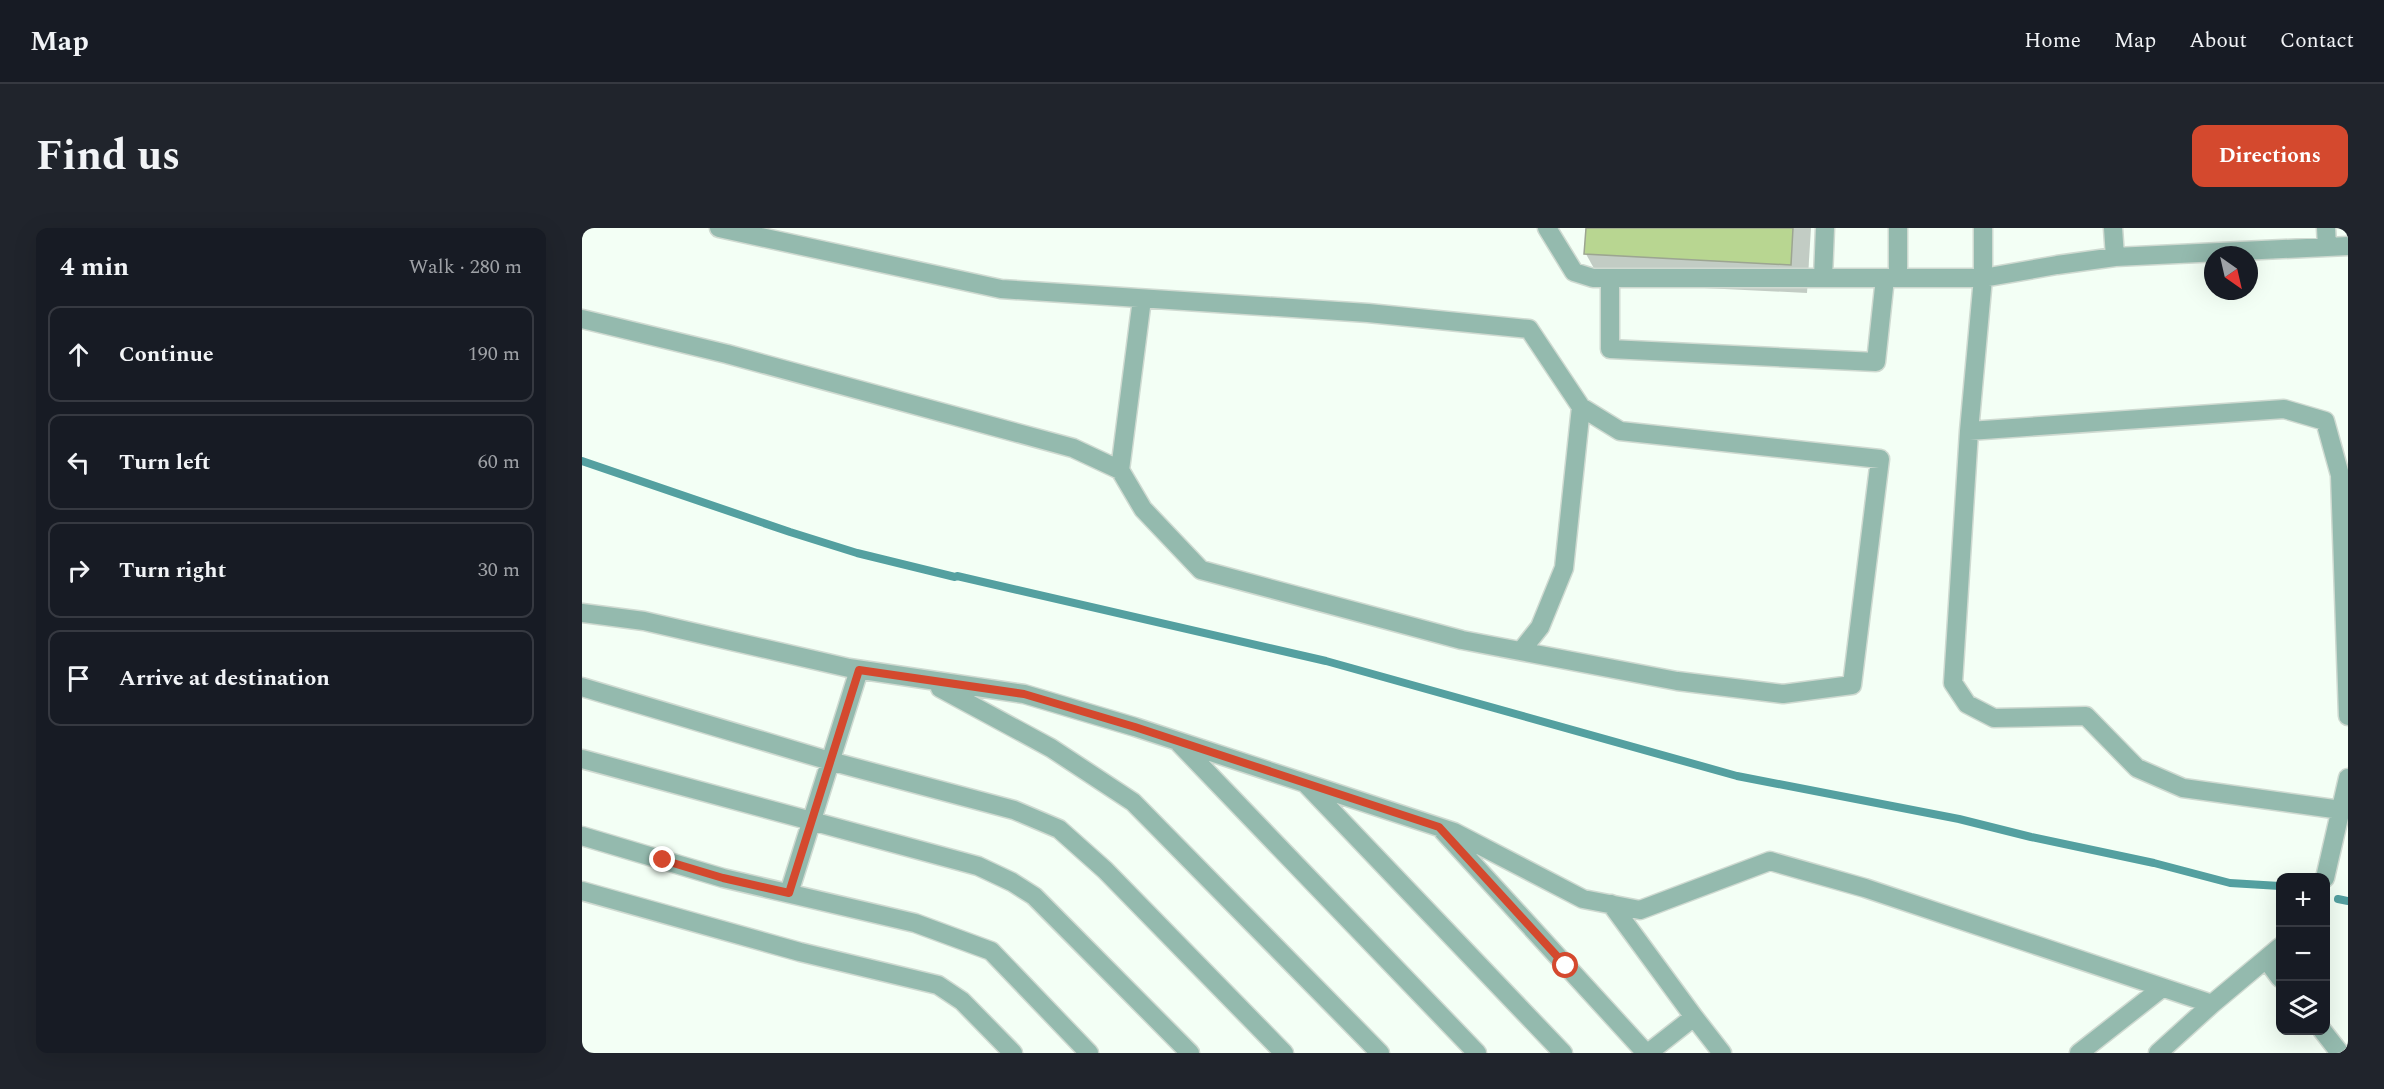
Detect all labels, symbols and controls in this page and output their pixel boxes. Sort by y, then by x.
text: Map [30,20,89,63]
text: Home [2024,25,2081,57]
text: Map [2114,25,2156,57]
text: About [2189,25,2247,57]
text: Contact [2280,25,2354,57]
text: Find us [36,125,180,188]
button: Directions [2192,125,2348,187]
north arrow [2204,246,2258,300]
text: 4 min [60,247,129,287]
text: Walk · 280 m [409,252,522,282]
icon: ahead [62,338,95,371]
text: Continue [119,338,214,371]
text: 190 m [468,339,520,369]
icon: left [62,446,95,479]
text: Turn left [119,446,211,479]
text: 60 m [478,447,520,477]
icon: right [62,554,95,587]
text: Turn right [119,554,226,587]
text: 30 m [478,555,520,585]
icon: arrive [62,662,95,695]
text: Arrive at destination [119,662,330,695]
route end [649,846,675,872]
map controls [2276,873,2330,1035]
button: + [2276,873,2330,927]
button: − [2276,927,2330,981]
route start [1552,952,1578,978]
button: layers [2276,981,2330,1035]

